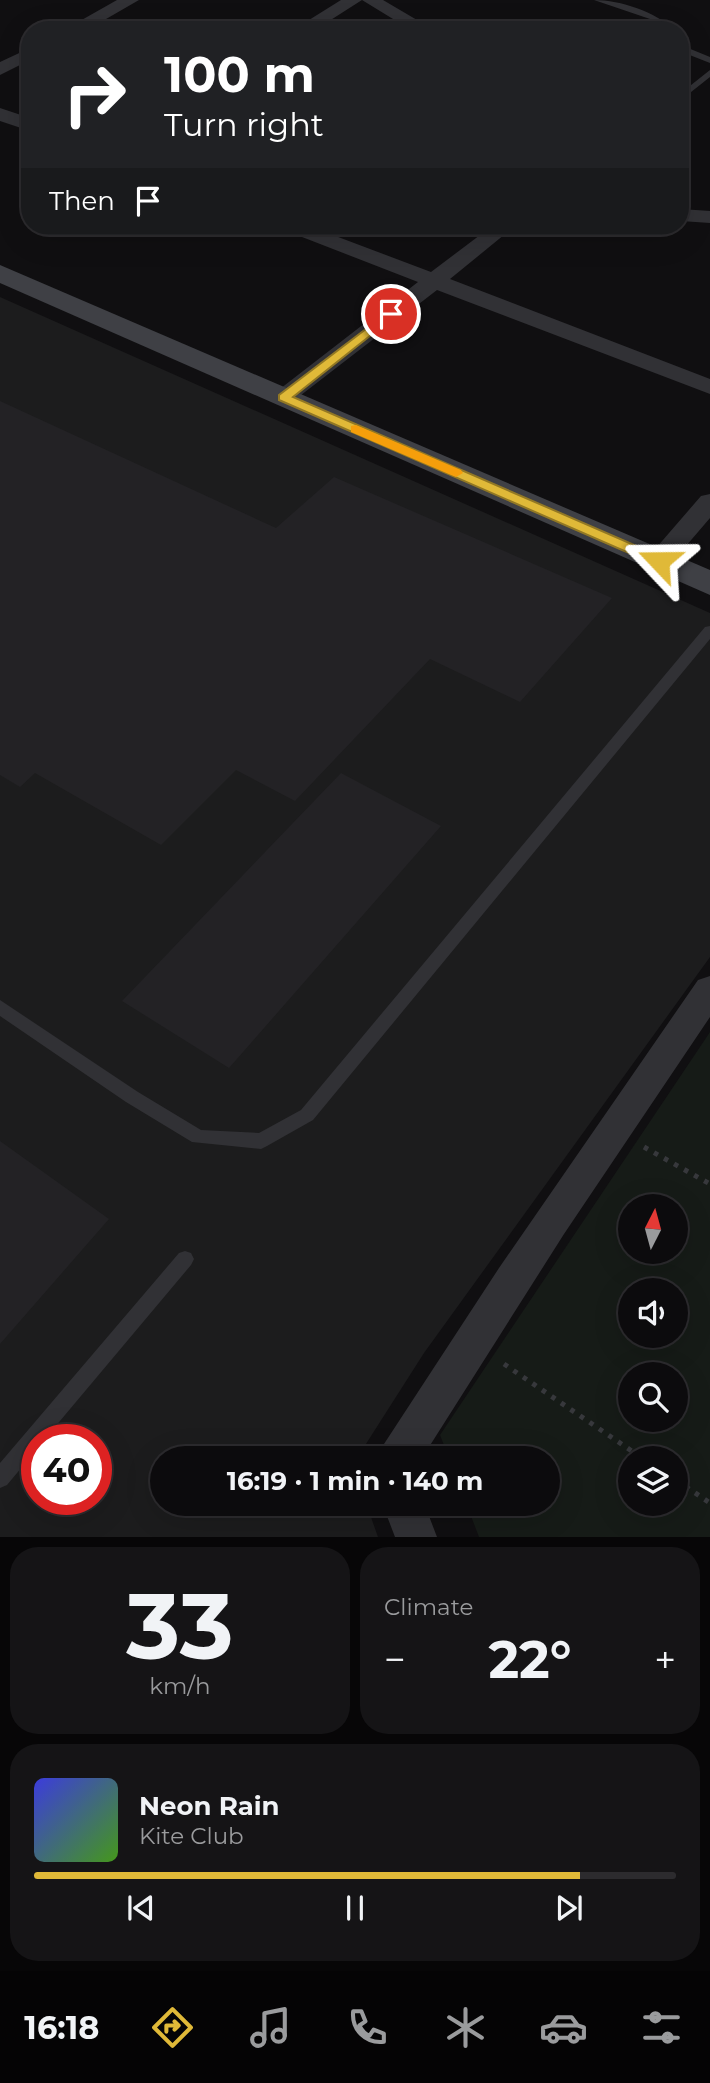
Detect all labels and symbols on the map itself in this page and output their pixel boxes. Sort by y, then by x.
pin [361,284,421,344]
position arrow [622,524,696,598]
north arrow [618,1194,688,1264]
speed limit sign: 40 [21,1424,112,1515]

